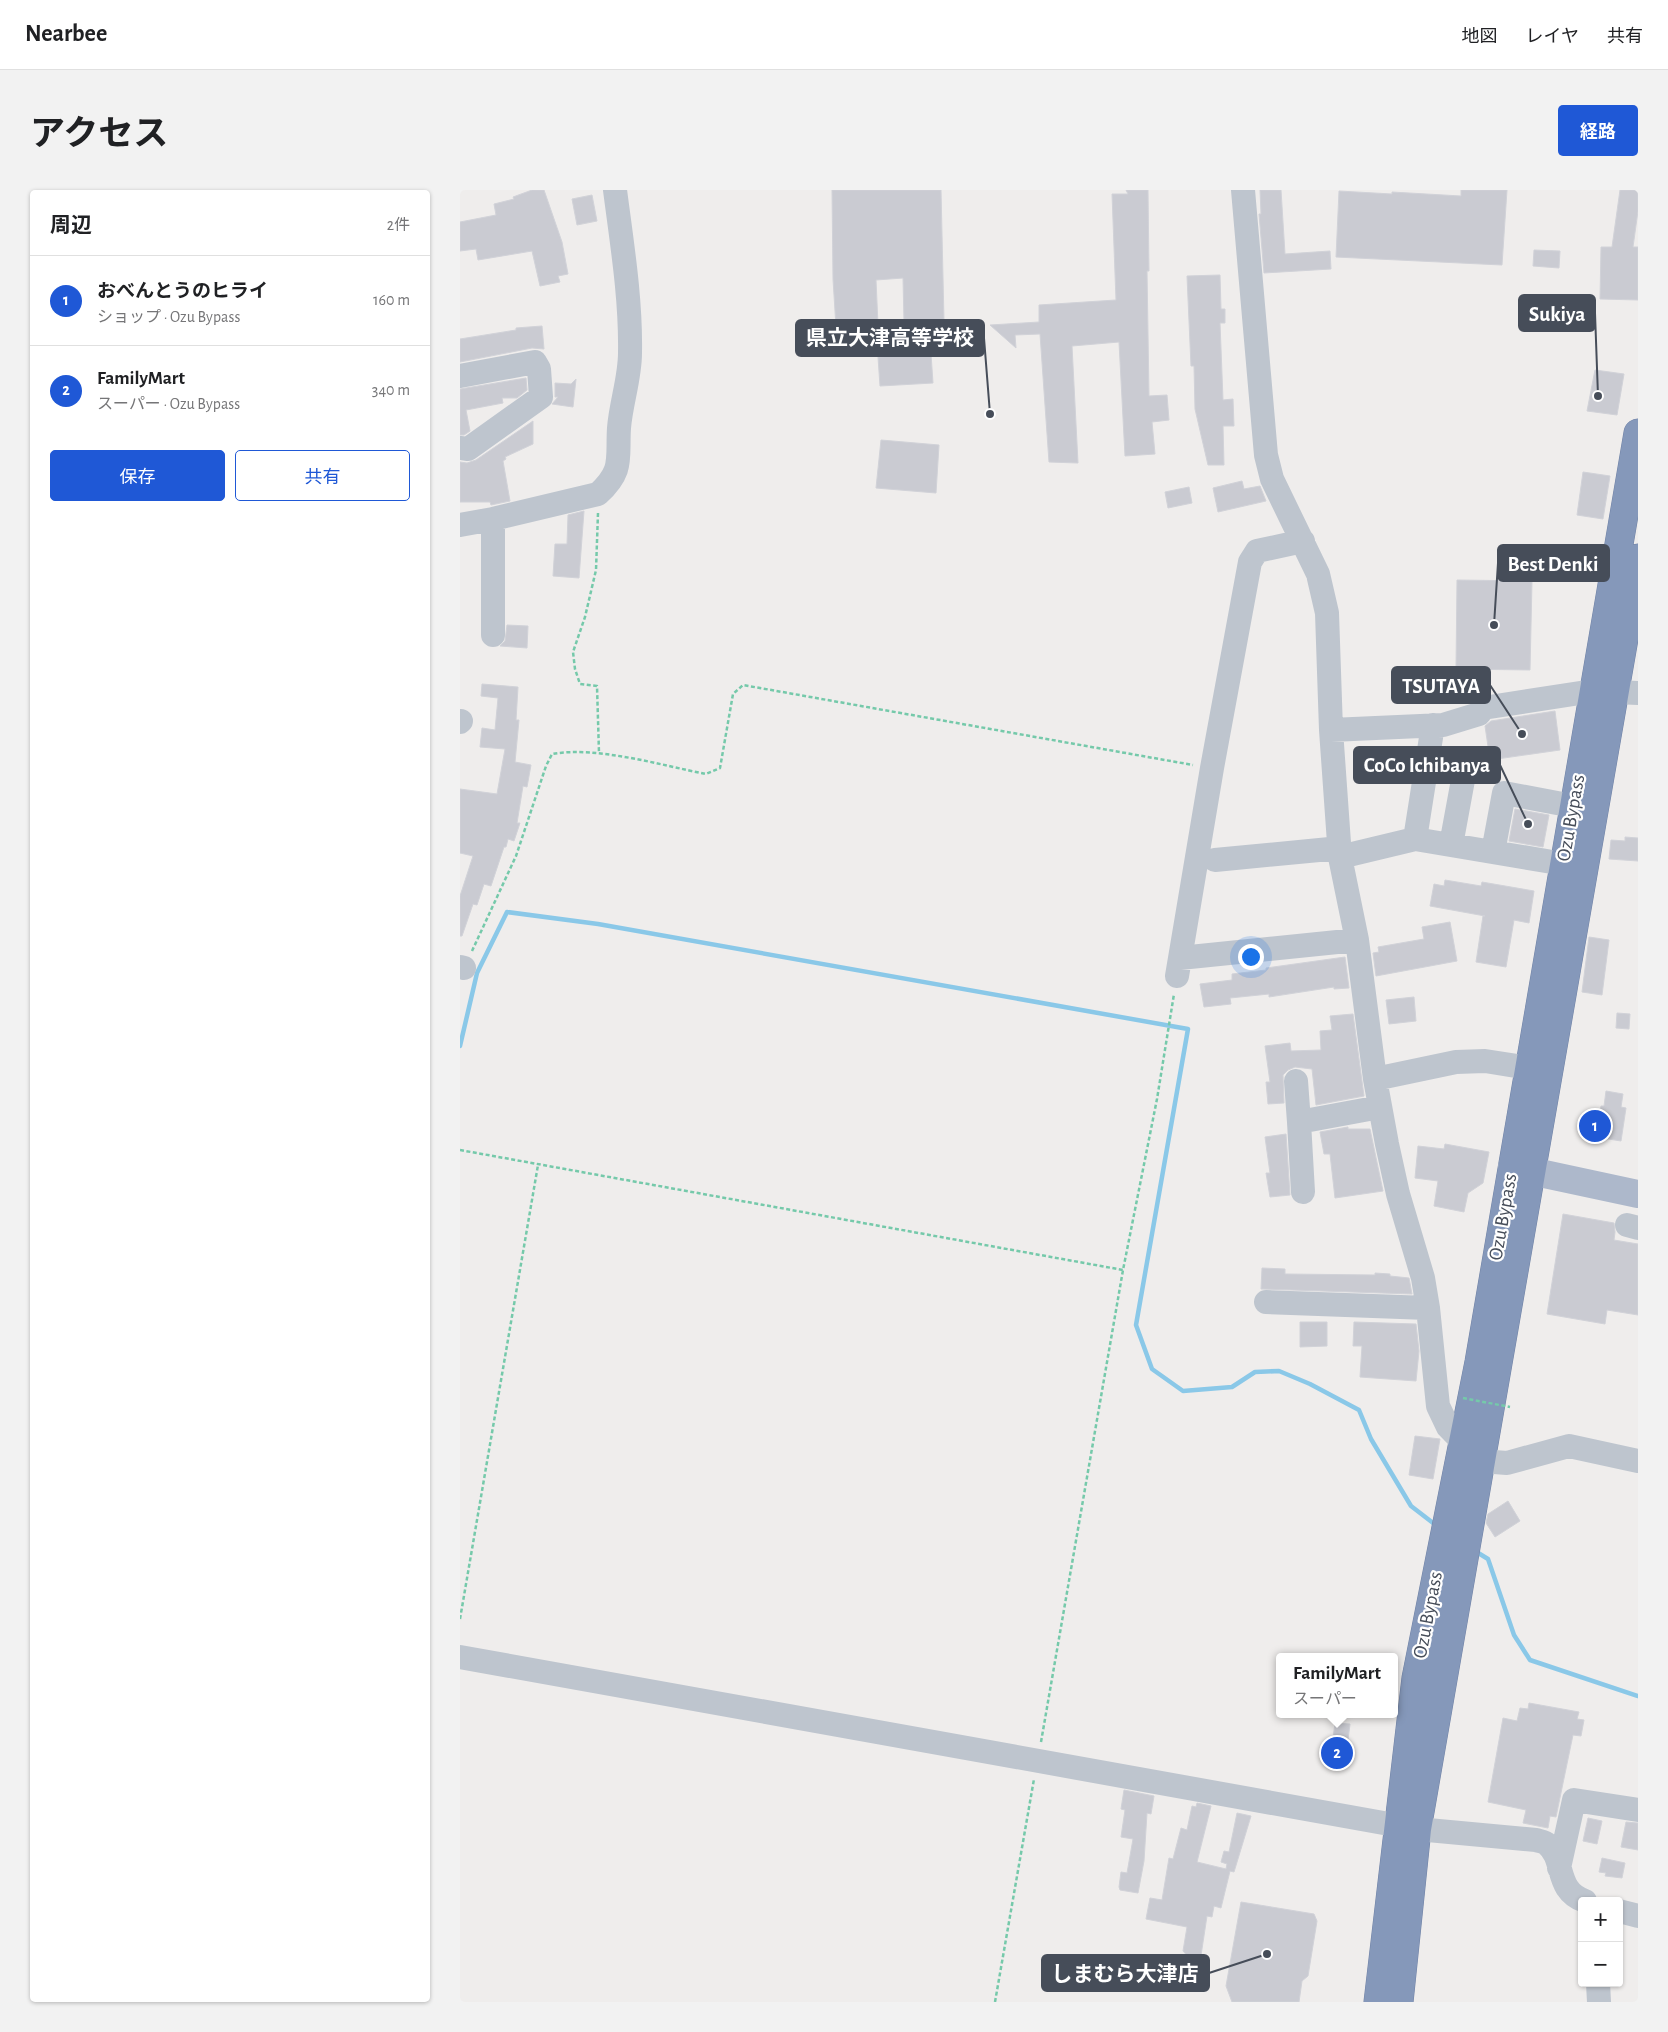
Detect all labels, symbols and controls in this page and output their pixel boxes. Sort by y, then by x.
text: Nearbee [25,22,107,46]
text: 地図 [1462,28,1498,46]
text: レイヤ [1526,28,1579,46]
text: 共有 [1607,28,1643,46]
button: 経路 [1558,105,1638,156]
text: アクセス [30,117,168,152]
text: 周辺 [50,215,92,236]
text: 2件 [387,217,410,233]
text: おべんとうのヒライ [97,282,268,301]
text: 1 [63,292,69,308]
text: 160 m [373,292,410,308]
callout: Sukiya [1519,295,1595,331]
text: Sukiya [1529,304,1585,325]
text: ショップ · Ozu Bypass [97,309,240,325]
callout: 県立大津高等学校 [796,320,984,356]
text: 県立大津高等学校 [806,327,974,349]
text: FamilyMart [97,369,185,388]
text: 2 [62,382,70,398]
text: 340 m [372,382,410,398]
text: スーパー · Ozu Bypass [97,396,240,412]
button: 保存 [50,450,225,501]
button: 共有 [235,450,410,501]
callout: Best Denki [1498,545,1609,581]
text: Best Denki [1508,554,1598,575]
callout: TSUTAYA [1392,667,1490,703]
text: TSUTAYA [1402,676,1480,697]
callout: CoCo Ichibanya [1354,747,1500,783]
text: CoCo Ichibanya [1364,755,1490,776]
street label: Ozu Bypass [1554,773,1588,863]
your location [1238,944,1264,970]
pin: 1 [1579,1107,1611,1145]
street label: Ozu Bypass [1486,1172,1520,1262]
street label: Ozu Bypass [1410,1570,1446,1660]
popup [1276,1653,1398,1718]
text: FamilyMart [1293,1664,1381,1683]
text: スーパー [1293,1691,1357,1707]
pin: 2 [1321,1734,1353,1772]
map controls [1578,1897,1623,1987]
button: + [1578,1897,1623,1942]
button: − [1578,1942,1623,1987]
callout: しまむら大津店 [1042,1955,1209,1991]
text: しまむら大津店 [1052,1963,1199,1985]

